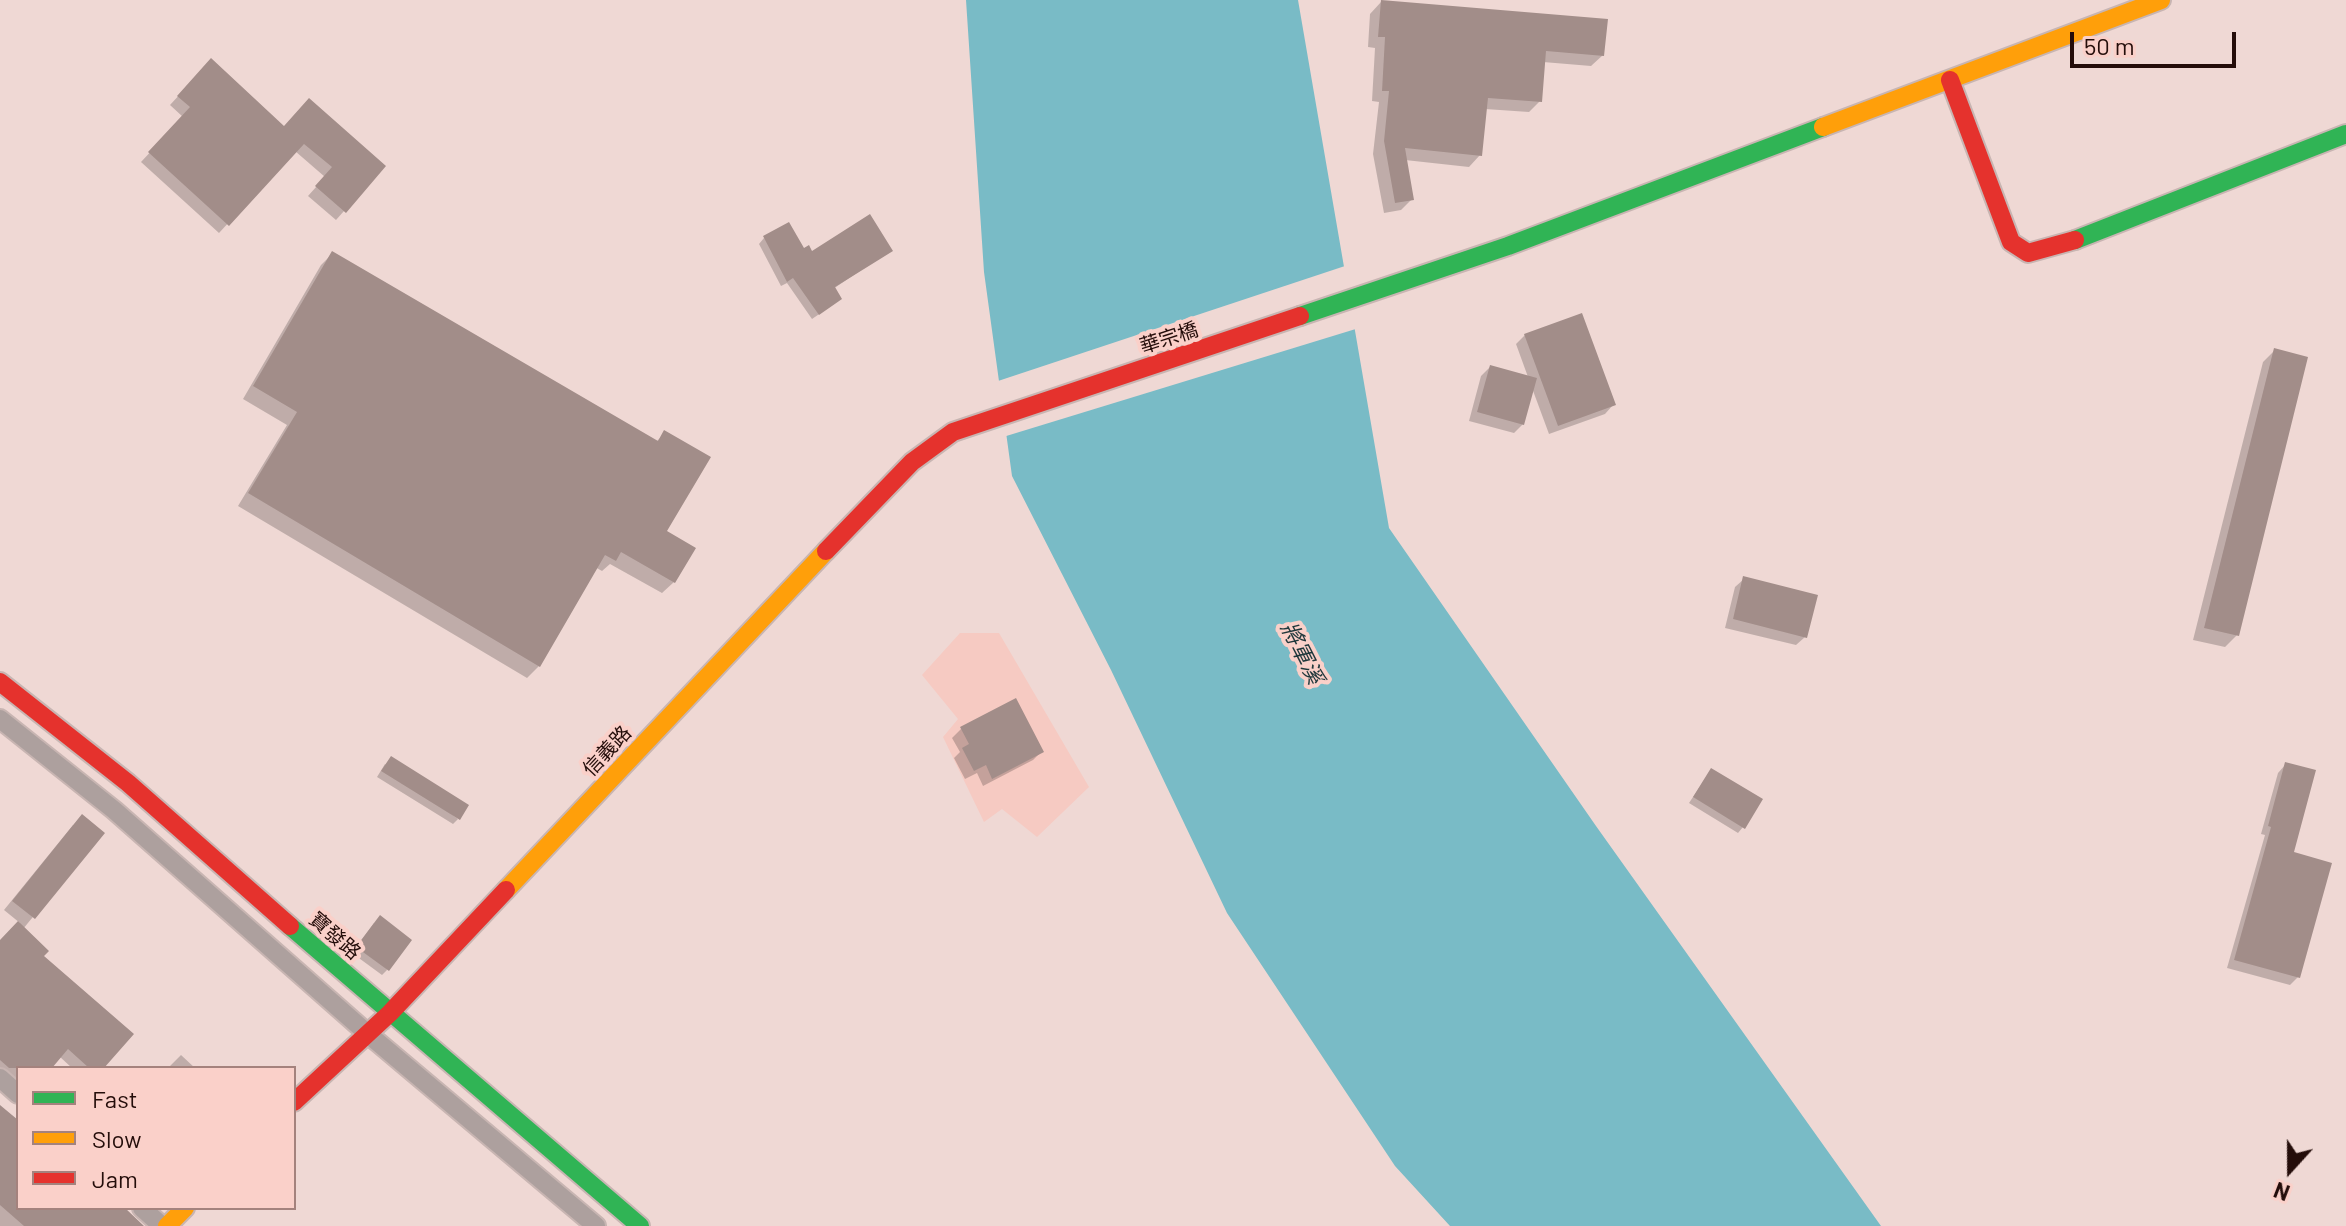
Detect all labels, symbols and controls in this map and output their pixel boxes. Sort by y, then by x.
scale bar [2074,16,2240,66]
text: 50 m [2084,31,2135,60]
street label: 華宗橋 [1137,317,1201,359]
water label: 將軍溪 [1275,618,1329,688]
street label: 信義路 [578,721,636,781]
street label: 寶發路 [304,907,366,965]
legend [16,1066,296,1210]
text: Fast [92,1084,137,1113]
text: Slow [92,1124,141,1153]
north arrow [2250,1130,2330,1210]
text: Jam [92,1164,138,1193]
text: N [2270,1178,2293,1207]

